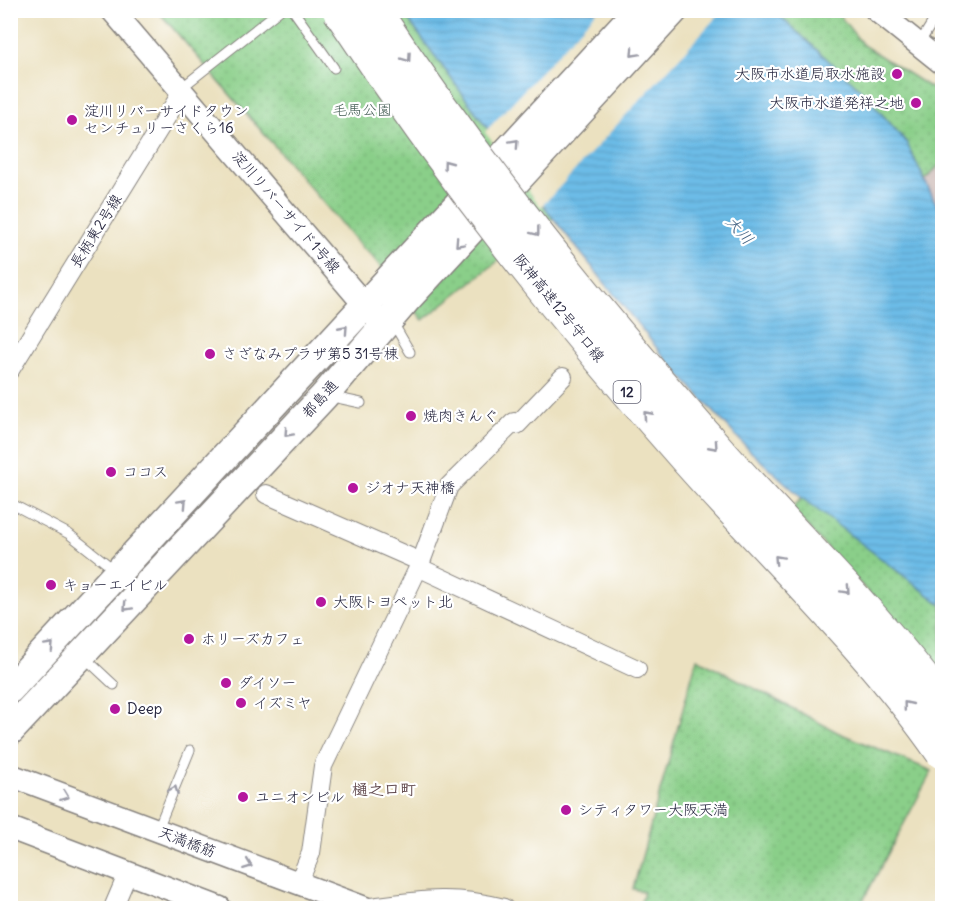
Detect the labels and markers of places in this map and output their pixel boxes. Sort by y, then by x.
place label: 大阪市水道局取水施設 [735,64,885,83]
marker: 大阪市水道局取水施設 [890,67,904,81]
place label: 大阪市水道発祥之地 [769,93,904,112]
marker: 大阪市水道発祥之地 [909,96,923,110]
place label: 淀川リバーサイドタウン センチュリーさくら16 [84,101,249,137]
marker: 淀川リバーサイドタウン センチュリーさくら16 [65,113,79,127]
place label: さざなみプラザ第5 31号棟 [222,344,399,363]
marker: さざなみプラザ第5 31号棟 [203,347,217,361]
place label: 焼肉きんぐ [423,406,498,425]
marker: 焼肉きんぐ [404,409,418,423]
place label: ココス [123,462,168,481]
marker: ココス [104,465,118,479]
place label: ジオナ天神橋 [365,478,455,497]
marker: ジオナ天神橋 [346,481,360,495]
place label: キョーエイビル [63,575,168,594]
marker: キョーエイビル [44,578,58,592]
place label: 大阪トヨペット北 [333,592,453,611]
marker: 大阪トヨペット北 [314,595,328,609]
place label: ホリーズカフェ [201,629,305,648]
marker: ホリーズカフェ [182,632,196,646]
place label: ダイソー [238,673,297,692]
marker: ダイソー [219,676,233,690]
place label: イズミヤ [253,693,312,712]
marker: イズミヤ [234,696,248,710]
place label: Deep [127,699,162,718]
marker: Deep [108,702,122,716]
place label: ユニオンビル [255,787,345,806]
marker: ユニオンビル [236,790,250,804]
place label: シティタワー大阪天満 [578,800,728,819]
marker: シティタワー大阪天満 [559,803,573,817]

